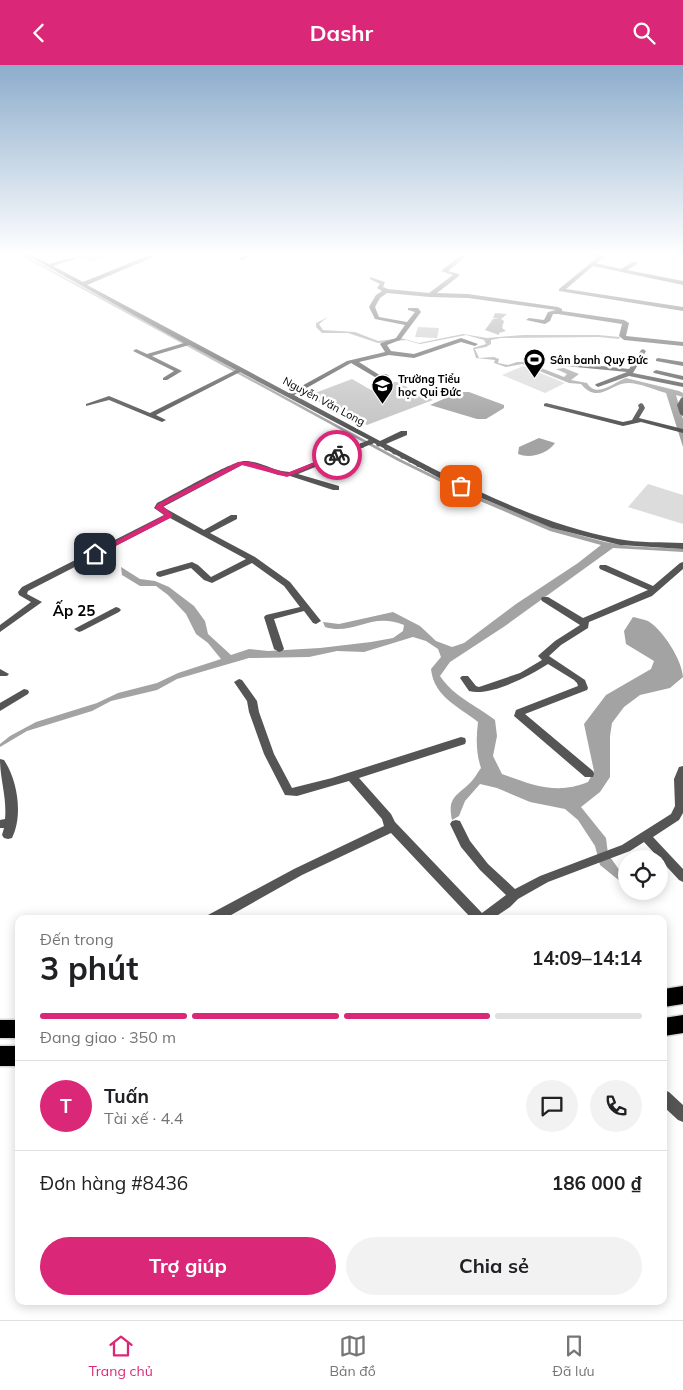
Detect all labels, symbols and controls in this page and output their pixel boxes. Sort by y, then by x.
icon: back [25,19,53,47]
text: Dashr [310,19,373,47]
icon: search [630,19,658,47]
sports icon: Sân banh Quy Đức [522,348,546,379]
place label: Sân banh Quy Đức [550,353,649,367]
place label: Trường Tiểu học Qui Đức [398,372,462,399]
street label: Nguyễn Văn Long [280,373,368,429]
school or university icon: Trường Tiểu học Qui Đức [370,373,394,404]
courier [312,430,362,480]
icon: bike [323,441,351,469]
pin [440,465,482,507]
icon: bag [447,472,475,500]
pin [74,533,116,575]
icon: home [81,540,109,568]
district label: Ấp 25 [53,600,95,620]
map controls [618,850,668,900]
button: locate [618,850,668,900]
text: Đến trong [40,929,114,949]
text: 14:09–14:14 [532,946,642,970]
text: 3 phút [40,948,138,988]
text: Đang giao · 350 m [40,1027,176,1047]
button: chat [526,1080,578,1132]
button: phone [590,1080,642,1132]
text: Tuấn [104,1084,149,1108]
text: T [60,1094,72,1118]
text: Tài xế · 4.4 [104,1108,183,1128]
text: Đơn hàng #8436 [40,1171,188,1195]
text: 186 000 ₫ [552,1171,642,1195]
button: Trợ giúp [40,1237,336,1295]
button: Chia sẻ [346,1237,642,1295]
tab: Trang chủ [88,1332,153,1380]
tab: Bản đồ [330,1332,376,1380]
tab: Đã lưu [553,1332,595,1380]

